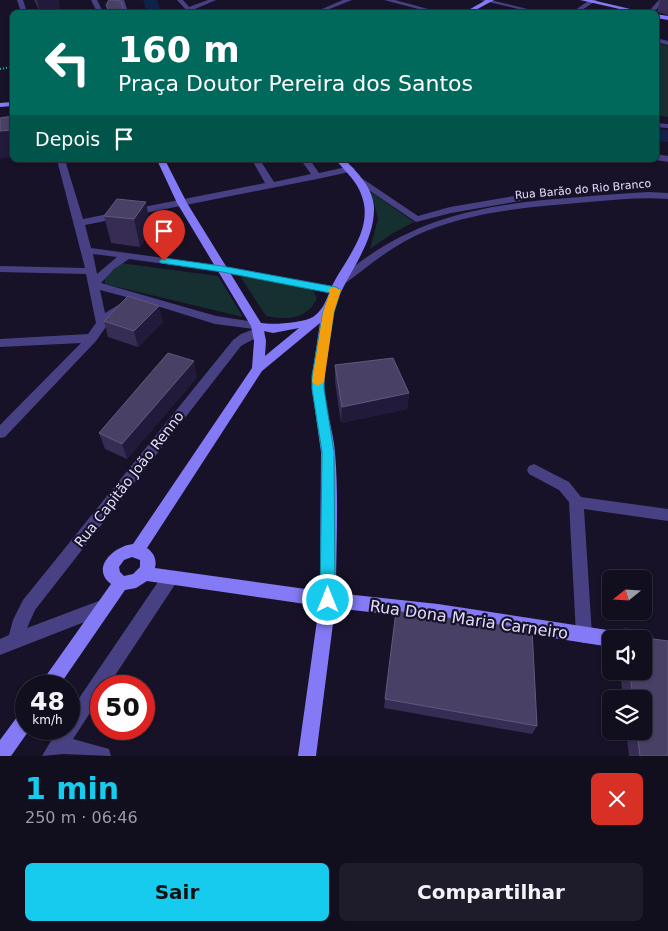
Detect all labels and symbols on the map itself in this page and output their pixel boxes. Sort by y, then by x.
street label: Rua Barão do Rio Branco [514,177,652,202]
pin [143,210,185,261]
street label: Rua Capitão João Renno [71,408,187,550]
north arrow [602,570,652,620]
position arrow [301,573,353,625]
street label: Rua Dona Maria Carneiro [369,596,569,643]
speed limit sign: 50 [90,675,155,740]

